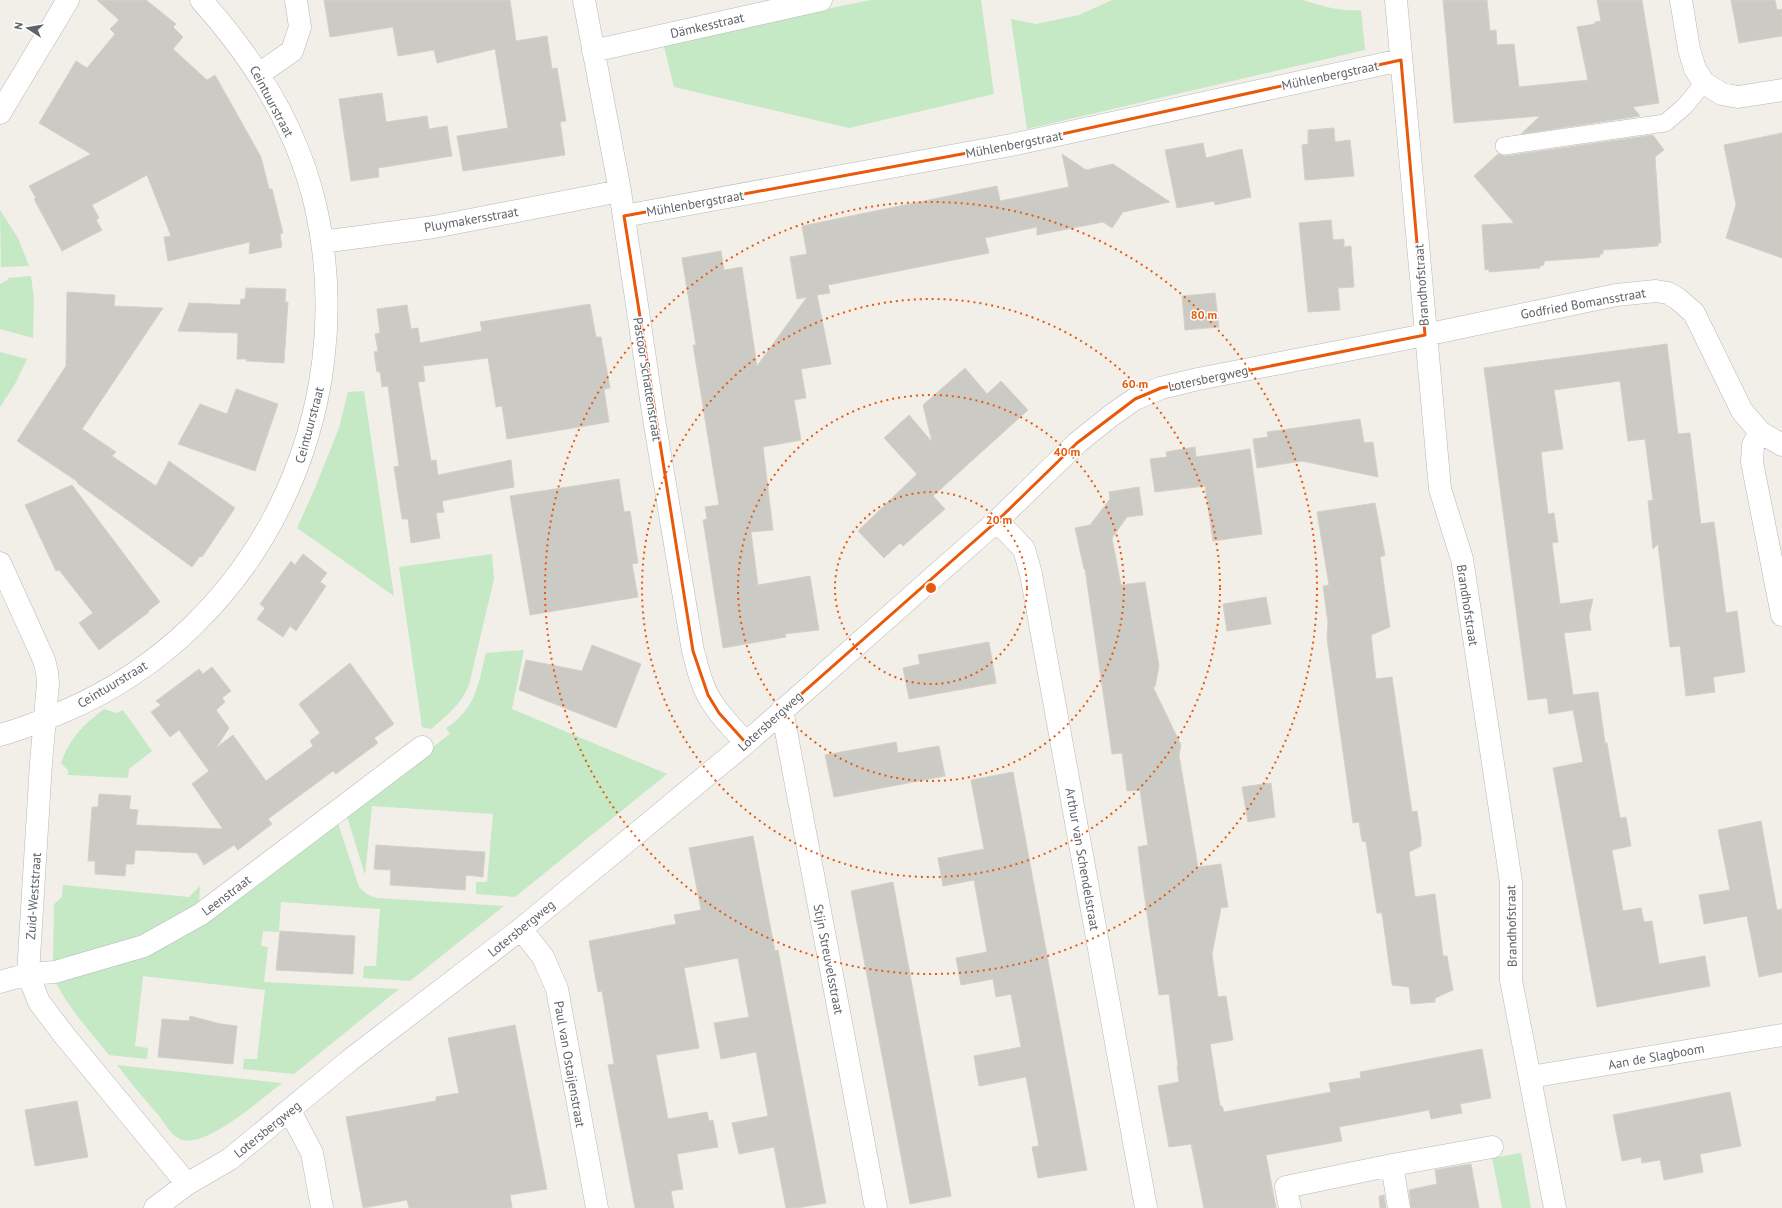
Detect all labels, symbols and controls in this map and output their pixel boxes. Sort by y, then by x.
north arrow [8,8,48,48]
street label: Dämkesstraat [669,9,746,42]
text: N [11,21,26,31]
street label: Mühlenbergstraat [1280,57,1381,94]
street label: Ceintuurstraat [246,63,298,140]
street label: Mühlenbergstraat [964,127,1065,162]
street label: Mühlenbergstraat [645,186,746,220]
street label: Pluymakersstraat [423,203,520,236]
street label: Brandhofstraat [1410,243,1433,327]
street label: Godfried Bomansstraat [1519,284,1648,323]
text: 80 m [1191,307,1217,322]
street label: Pastoor Schattenstraat [629,316,666,443]
street label: Lotersbergweg [1166,362,1250,395]
text: 60 m [1122,376,1148,391]
street label: Ceintuurstraat [291,384,328,465]
text: 40 m [1054,444,1080,459]
text: 20 m [986,512,1012,527]
street label: Brandhofstraat [1453,563,1482,648]
centre of rings [924,581,938,595]
street label: Ceintuurstraat [74,657,151,712]
street label: Lotersbergweg [734,688,806,755]
street label: Arthur van Schendelstraat [1062,786,1104,932]
street label: Zuid-Weststraat [22,851,45,940]
street label: Leenstraat [198,871,255,920]
street label: Brandhofstraat [1502,884,1521,967]
street label: Lotersbergweg [484,896,558,961]
street label: Stijn Streuvelsstraat [809,903,848,1016]
street label: Paul van Ostaijenstraat [550,1000,589,1129]
street label: Aan de Slagboom [1607,1040,1706,1073]
street label: Lotersbergweg [230,1097,304,1162]

